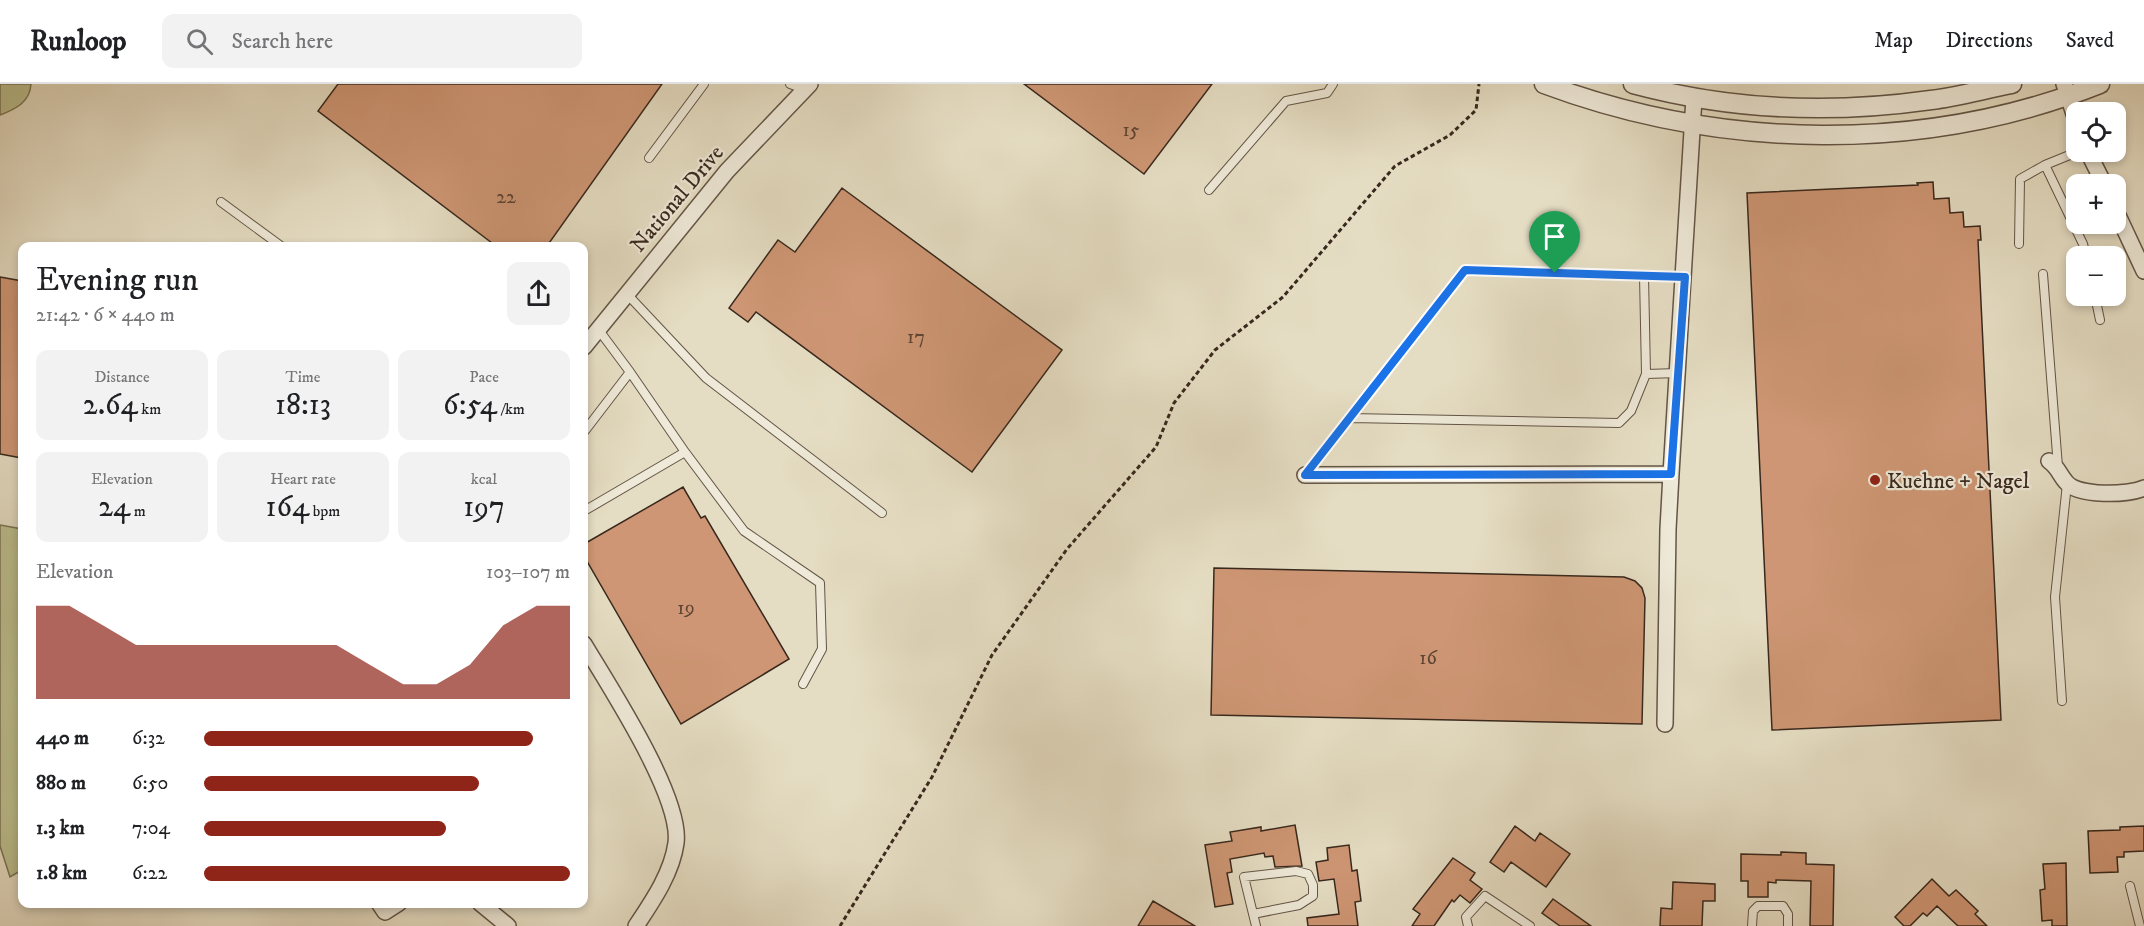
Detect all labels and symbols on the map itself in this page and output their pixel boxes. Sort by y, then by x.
house number: 15 [1122,118,1140,143]
street label: National Drive [625,140,730,258]
house number: 22 [496,185,516,210]
pin [1529,211,1580,273]
house number: 17 [907,325,925,350]
place label: Kuehne + Nagel [1887,468,2030,495]
marker: Kuehne + Nagel [1868,473,1882,487]
house number: 19 [677,596,695,621]
house number: 16 [1419,646,1437,671]

